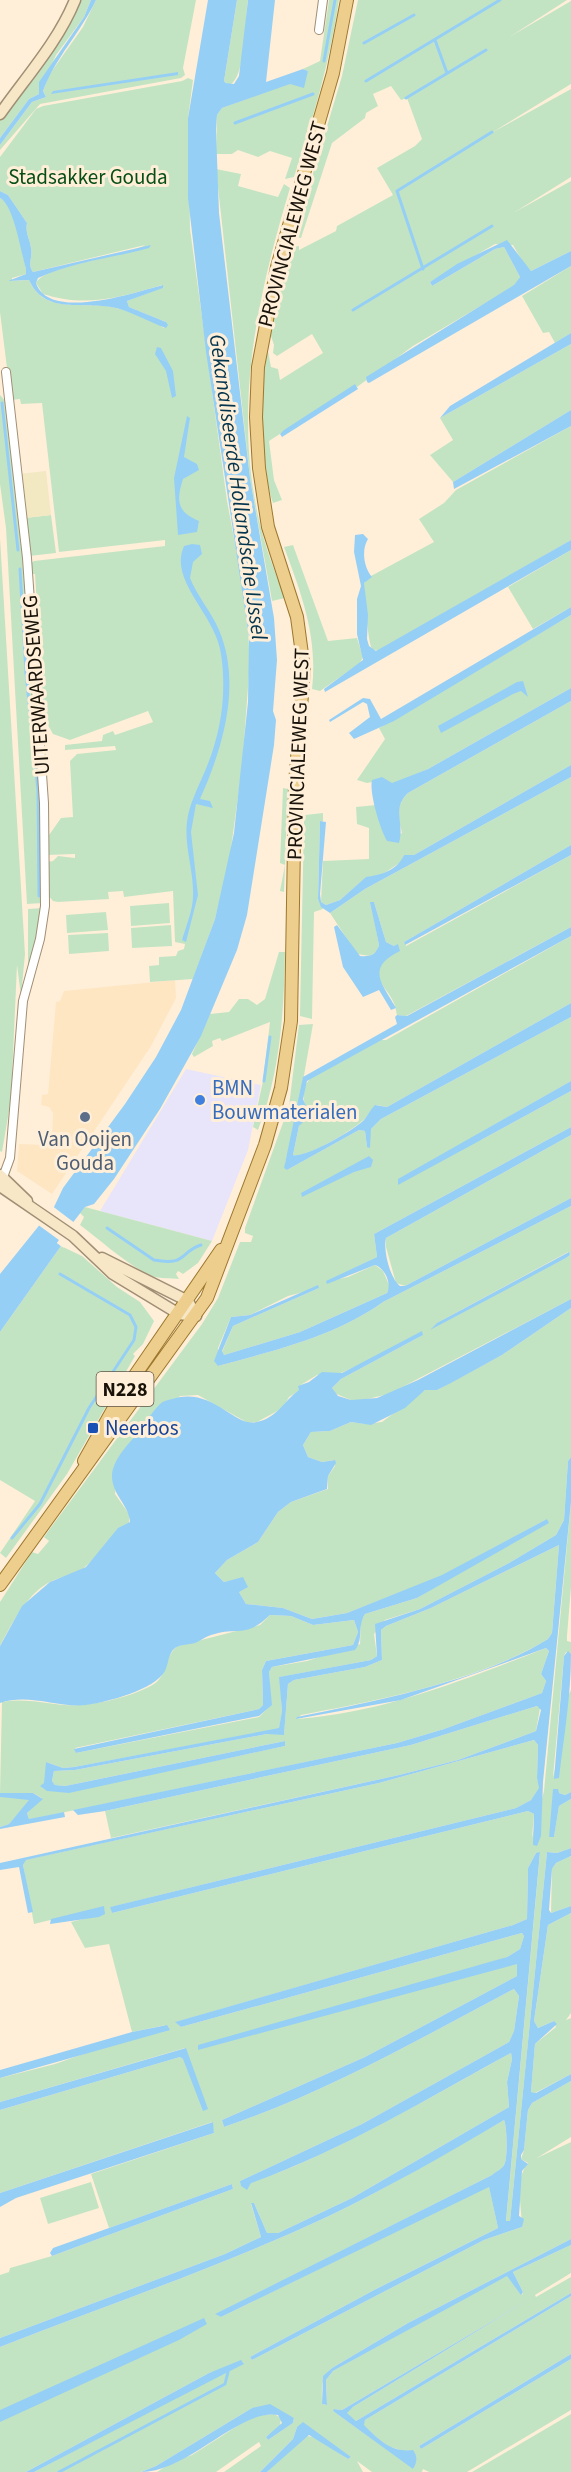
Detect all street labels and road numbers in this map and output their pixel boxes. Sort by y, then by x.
street label: PROVINCIALEWEG WEST [250,118,334,330]
street label: UITERWAARDSEWEG [15,594,57,776]
street label: PROVINCIALEWEG WEST [279,648,317,860]
road number: N228 [96,1372,154,1406]

